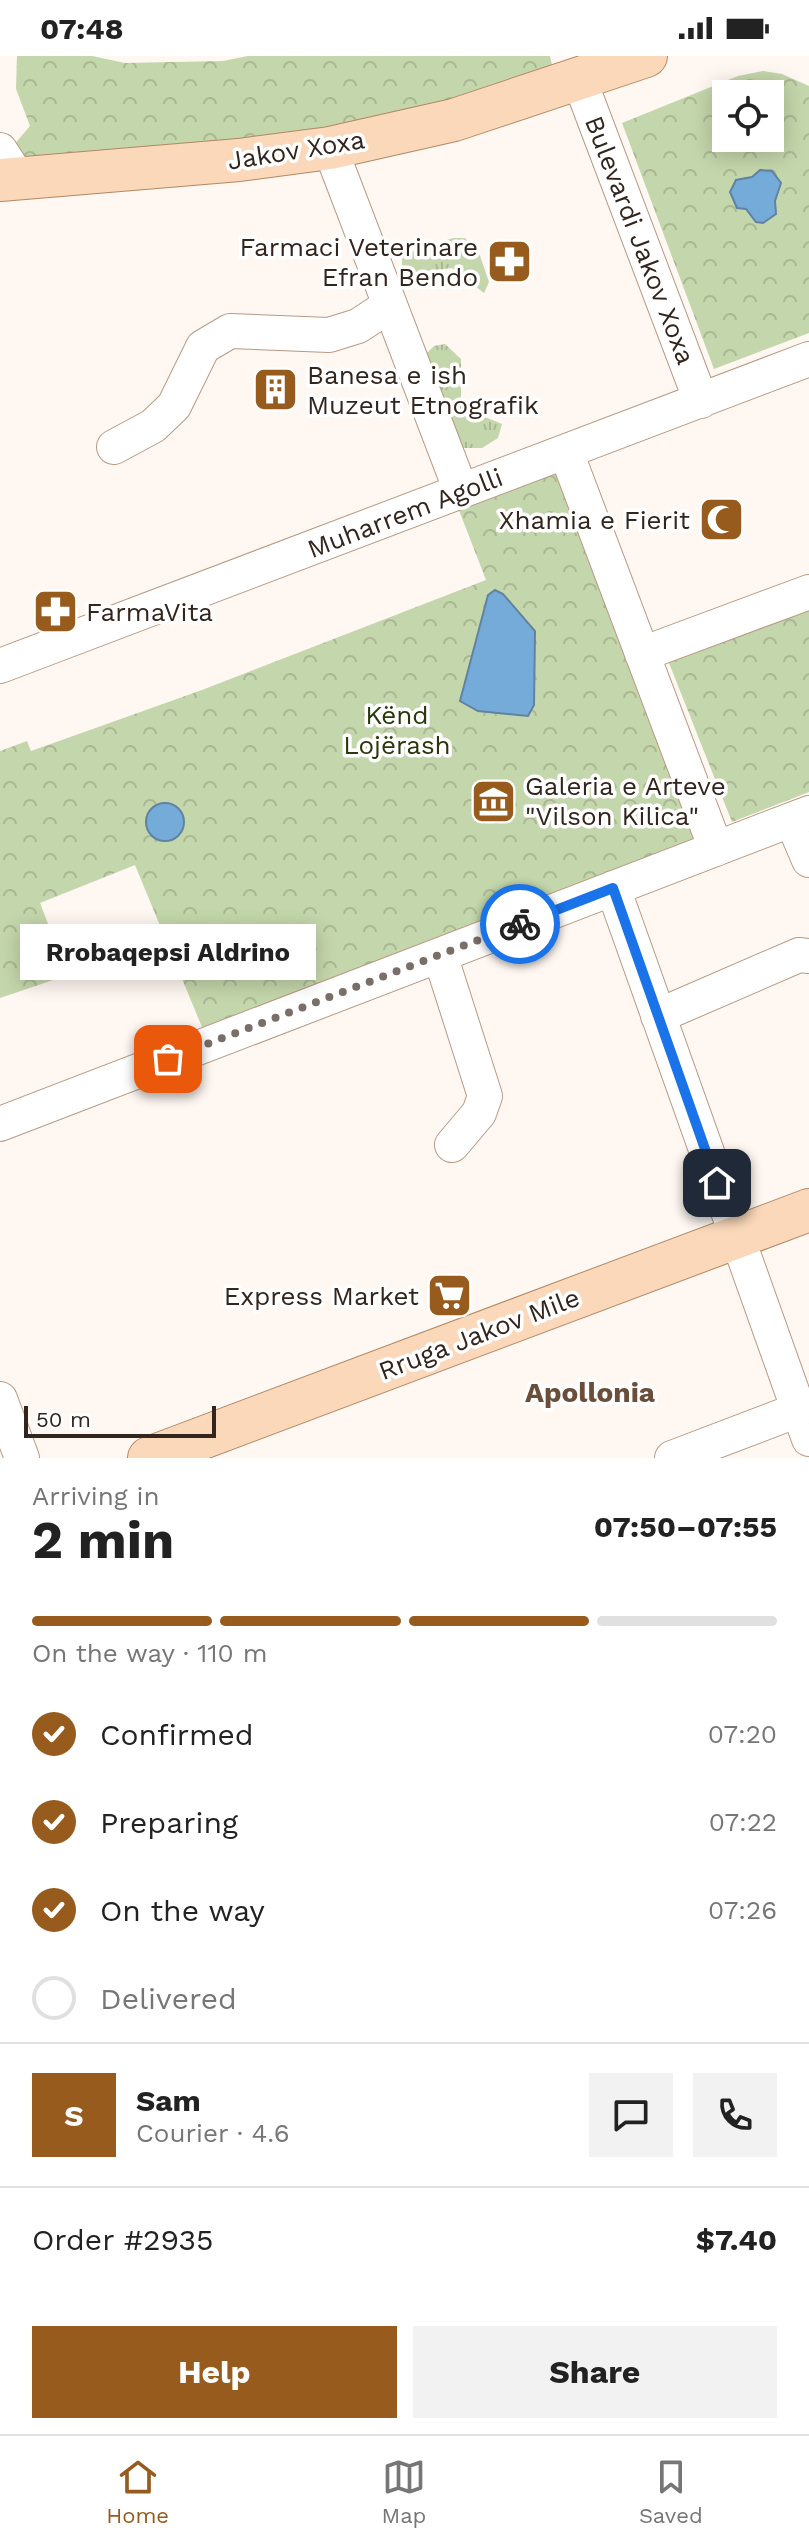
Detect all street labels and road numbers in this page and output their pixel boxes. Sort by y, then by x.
street label: Bulevardi Jakov Xoxa [579,112,701,369]
street label: Jakov Xoxa [225,124,367,176]
street label: Muharrem Agolli [303,462,507,564]
street label: Rruga Jakov Mile [374,1282,584,1386]

